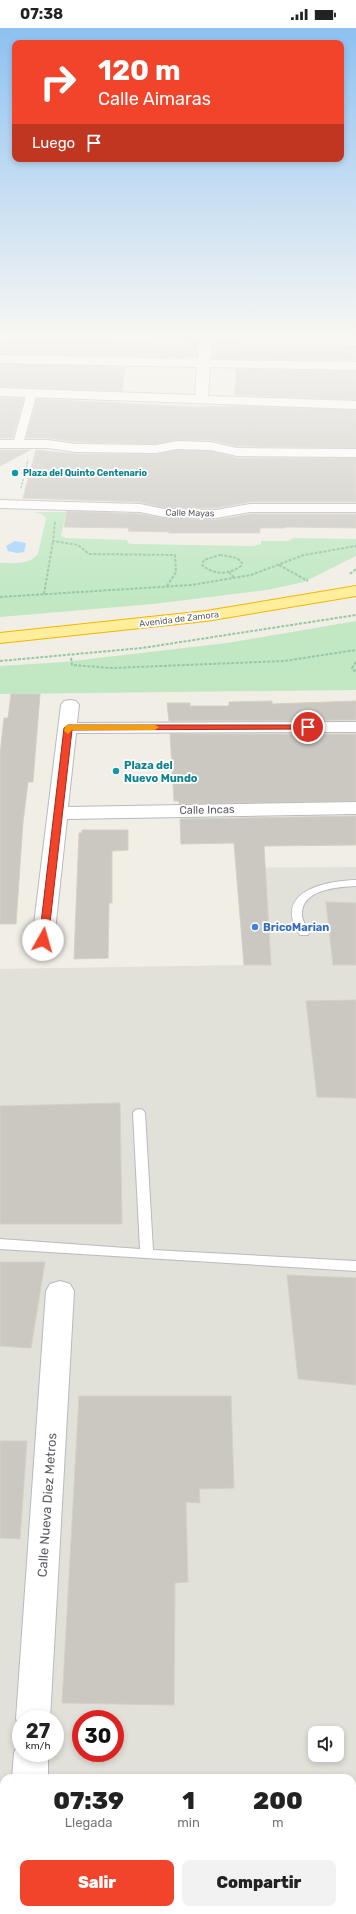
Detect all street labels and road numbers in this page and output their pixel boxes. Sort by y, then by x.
street label: Calle Mayas [165,508,215,518]
street label: Avenida de Zamora [139,609,219,629]
street label: Calle Incas [179,803,235,817]
street label: Calle Nueva Diez Metros [34,1432,60,1578]

